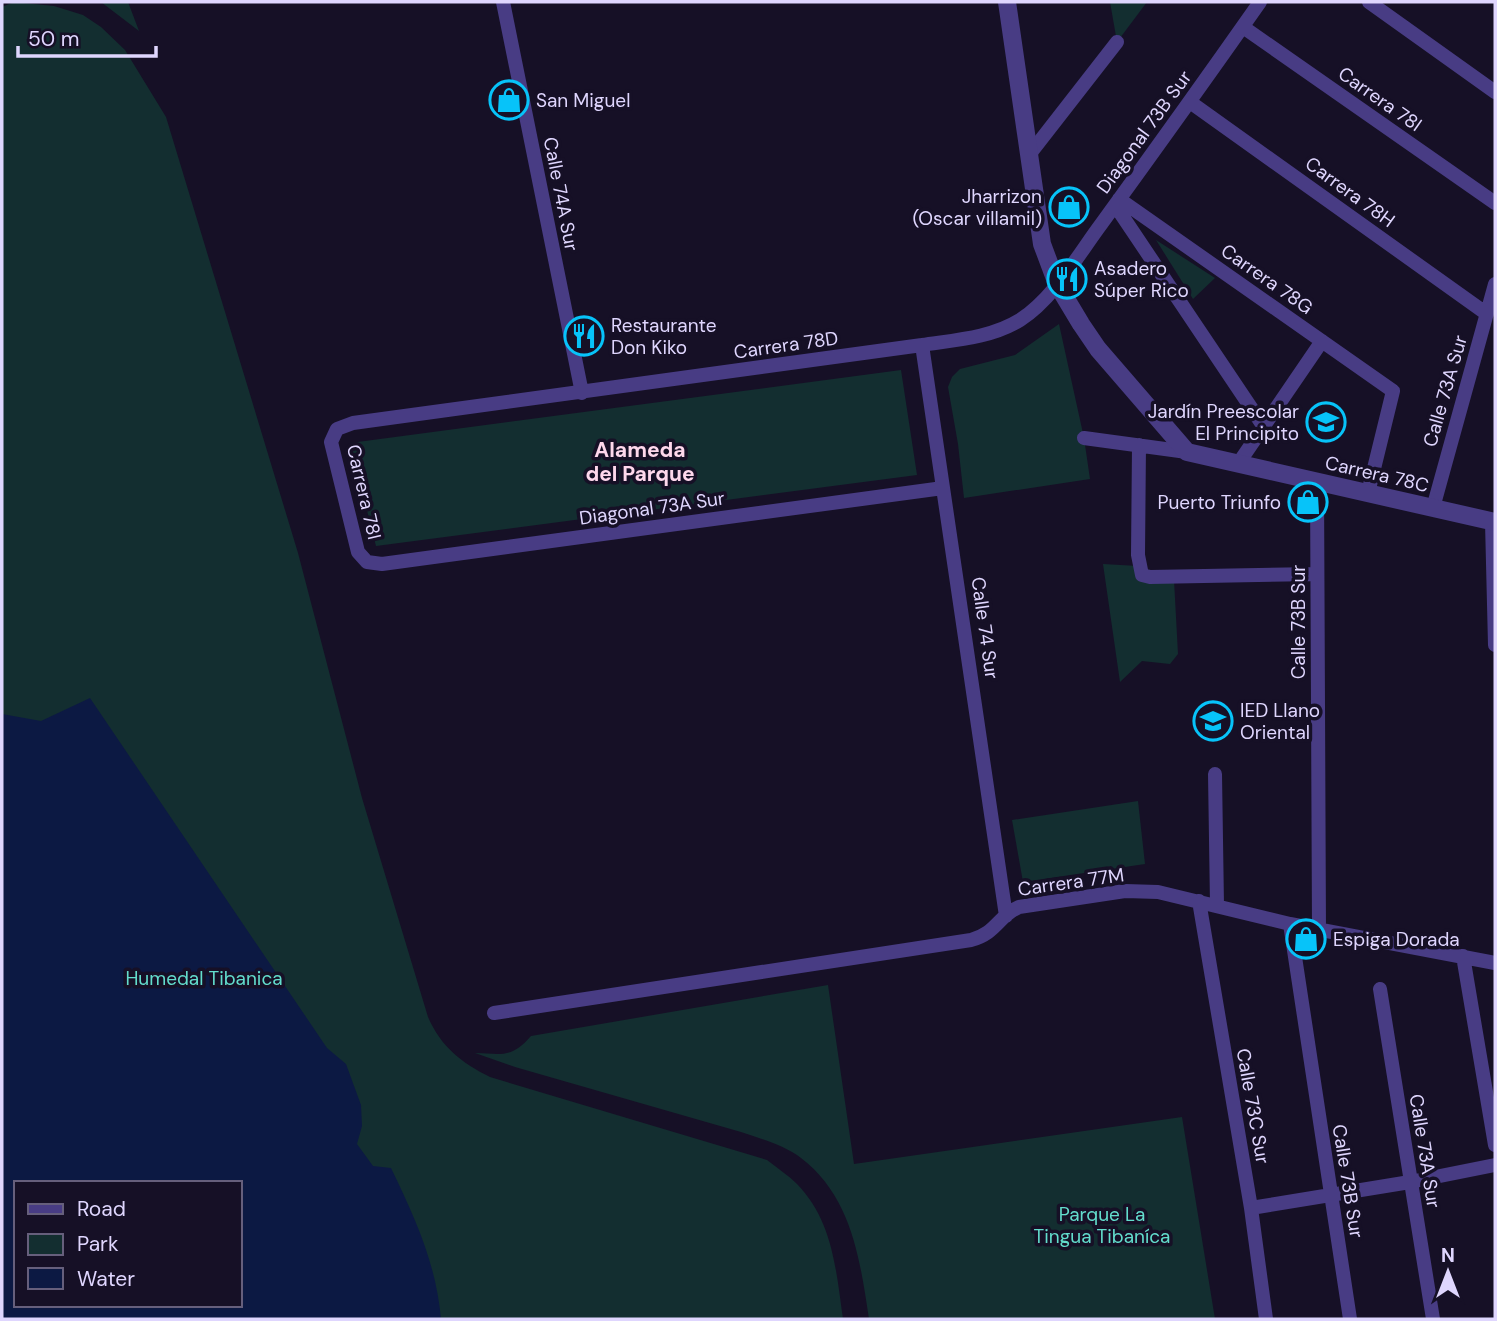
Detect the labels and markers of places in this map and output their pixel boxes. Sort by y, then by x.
shop icon: San Miguel [488,79,530,121]
place label: San Miguel [536,88,630,113]
place label: Jharrizon (Oscar villamil) [912,184,1042,231]
shop icon: Jharrizon (Oscar villamil) [1048,186,1090,228]
place label: Asadero Súper Rico [1094,256,1189,303]
restaurant icon: Asadero Súper Rico [1046,258,1088,300]
place label: Restaurante Don Kiko [611,313,717,360]
restaurant icon: Restaurante Don Kiko [563,315,605,357]
place label: Jardín Preescolar El Principito [1148,399,1299,446]
school or university icon: Jardín Preescolar El Principito [1305,401,1347,443]
shop icon: Puerto Triunfo [1287,481,1329,523]
place label: Puerto Triunfo [1157,490,1281,515]
place label: IED Llano Oriental [1240,698,1320,745]
school or university icon: IED Llano Oriental [1192,700,1234,742]
shop icon: Espiga Dorada [1285,918,1327,960]
place label: Espiga Dorada [1333,927,1460,952]

